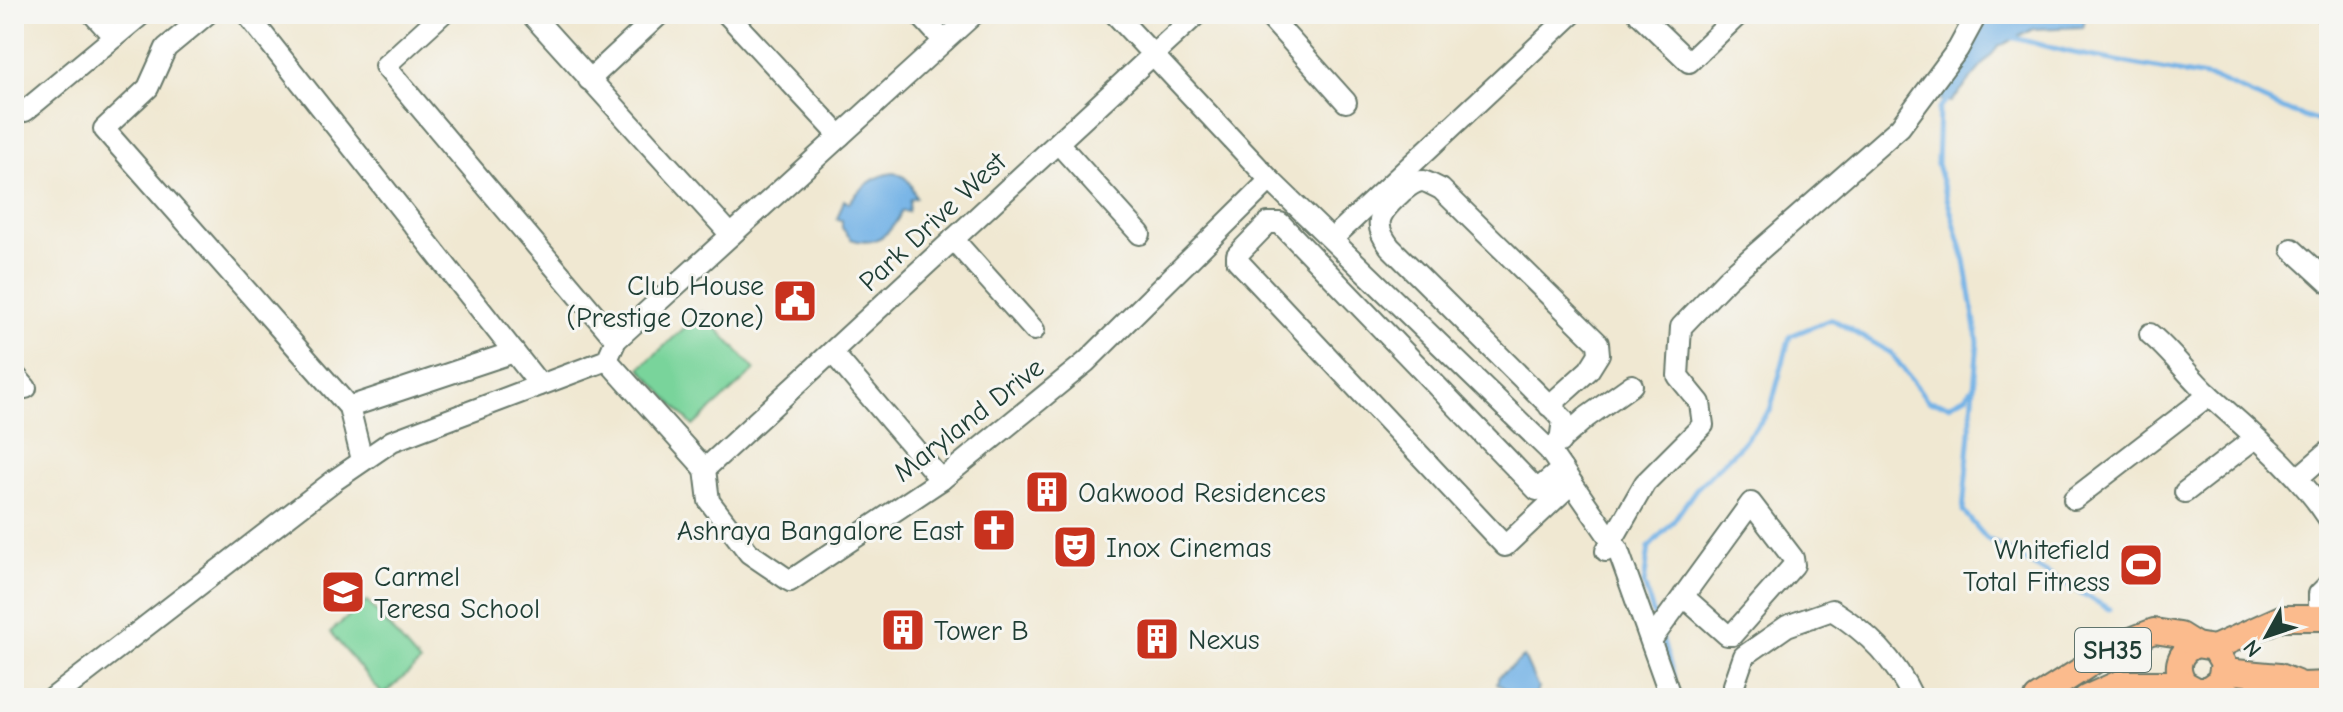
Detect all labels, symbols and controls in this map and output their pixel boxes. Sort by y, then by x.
street label: Park Drive West [853,145,1013,298]
place label: Club House (Prestige Ozone) [566,270,764,334]
public building icon: Club House (Prestige Ozone) [771,277,819,325]
street label: Maryland Drive [887,351,1050,488]
building icon: Oakwood Residences [1023,468,1071,516]
place label: Oakwood Residences [1078,477,1326,509]
church icon: Ashraya Bangalore East [970,506,1018,554]
place label: Ashraya Bangalore East [677,515,964,547]
theatre icon: Inox Cinemas [1051,523,1099,571]
place label: Inox Cinemas [1106,532,1271,564]
place label: Whitefield Total Fitness [1963,534,2110,598]
sports icon: Whitefield Total Fitness [2117,541,2165,589]
place label: Carmel Teresa School [374,561,540,625]
school or university icon: Carmel Teresa School [319,568,367,616]
north arrow [2227,596,2307,676]
building icon: Tower B [879,606,927,654]
place label: Tower B [934,615,1029,647]
building icon: Nexus [1133,615,1181,663]
place label: Nexus [1188,624,1260,656]
road number: SH35 [2075,628,2151,672]
text: N [2238,634,2267,662]

